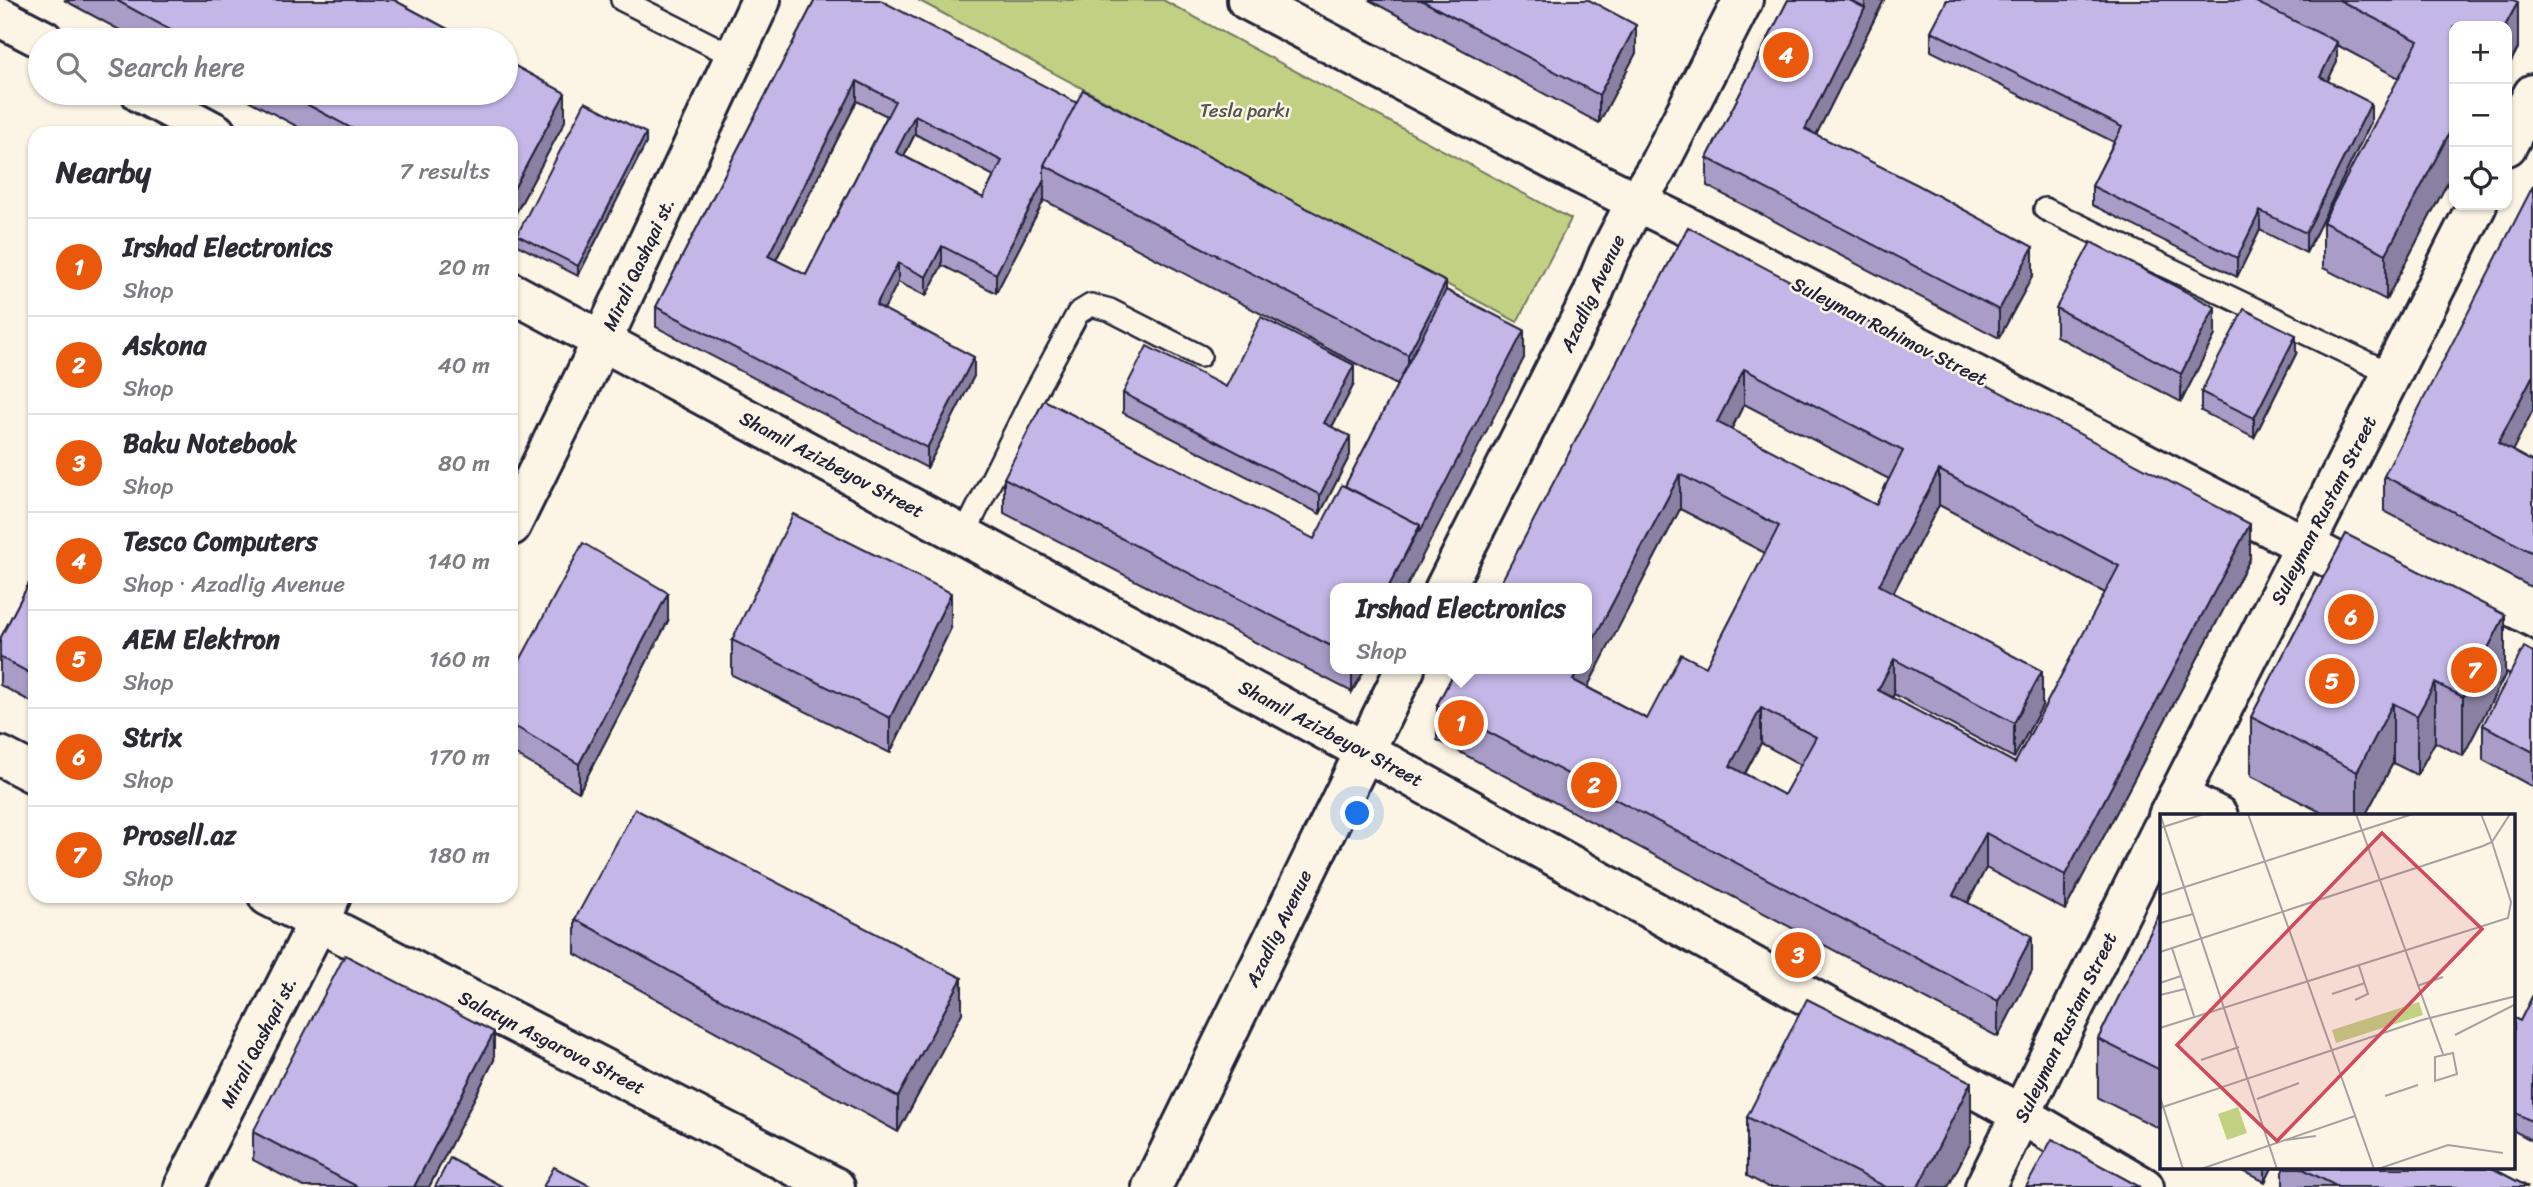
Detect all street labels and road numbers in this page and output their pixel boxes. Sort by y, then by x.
street label: Mirali Qashqai st. [593,192,684,336]
street label: Azadlig Avenue [1550,228,1634,359]
street label: Suleyman Rahimov Street [1786,268,1994,395]
street label: Shamil Azizbeyov Street [733,402,930,527]
street label: Suleyman Rustam Street [2261,410,2386,611]
street label: Shamil Azizbeyov Street [1232,671,1429,796]
street label: Azadlig Avenue [1235,864,1321,993]
street label: Suleyman Rustam Street [2005,926,2126,1128]
street label: Mirali Qashqai st. [211,971,306,1114]
street label: Salatyn Asgarova Street [453,981,651,1104]

